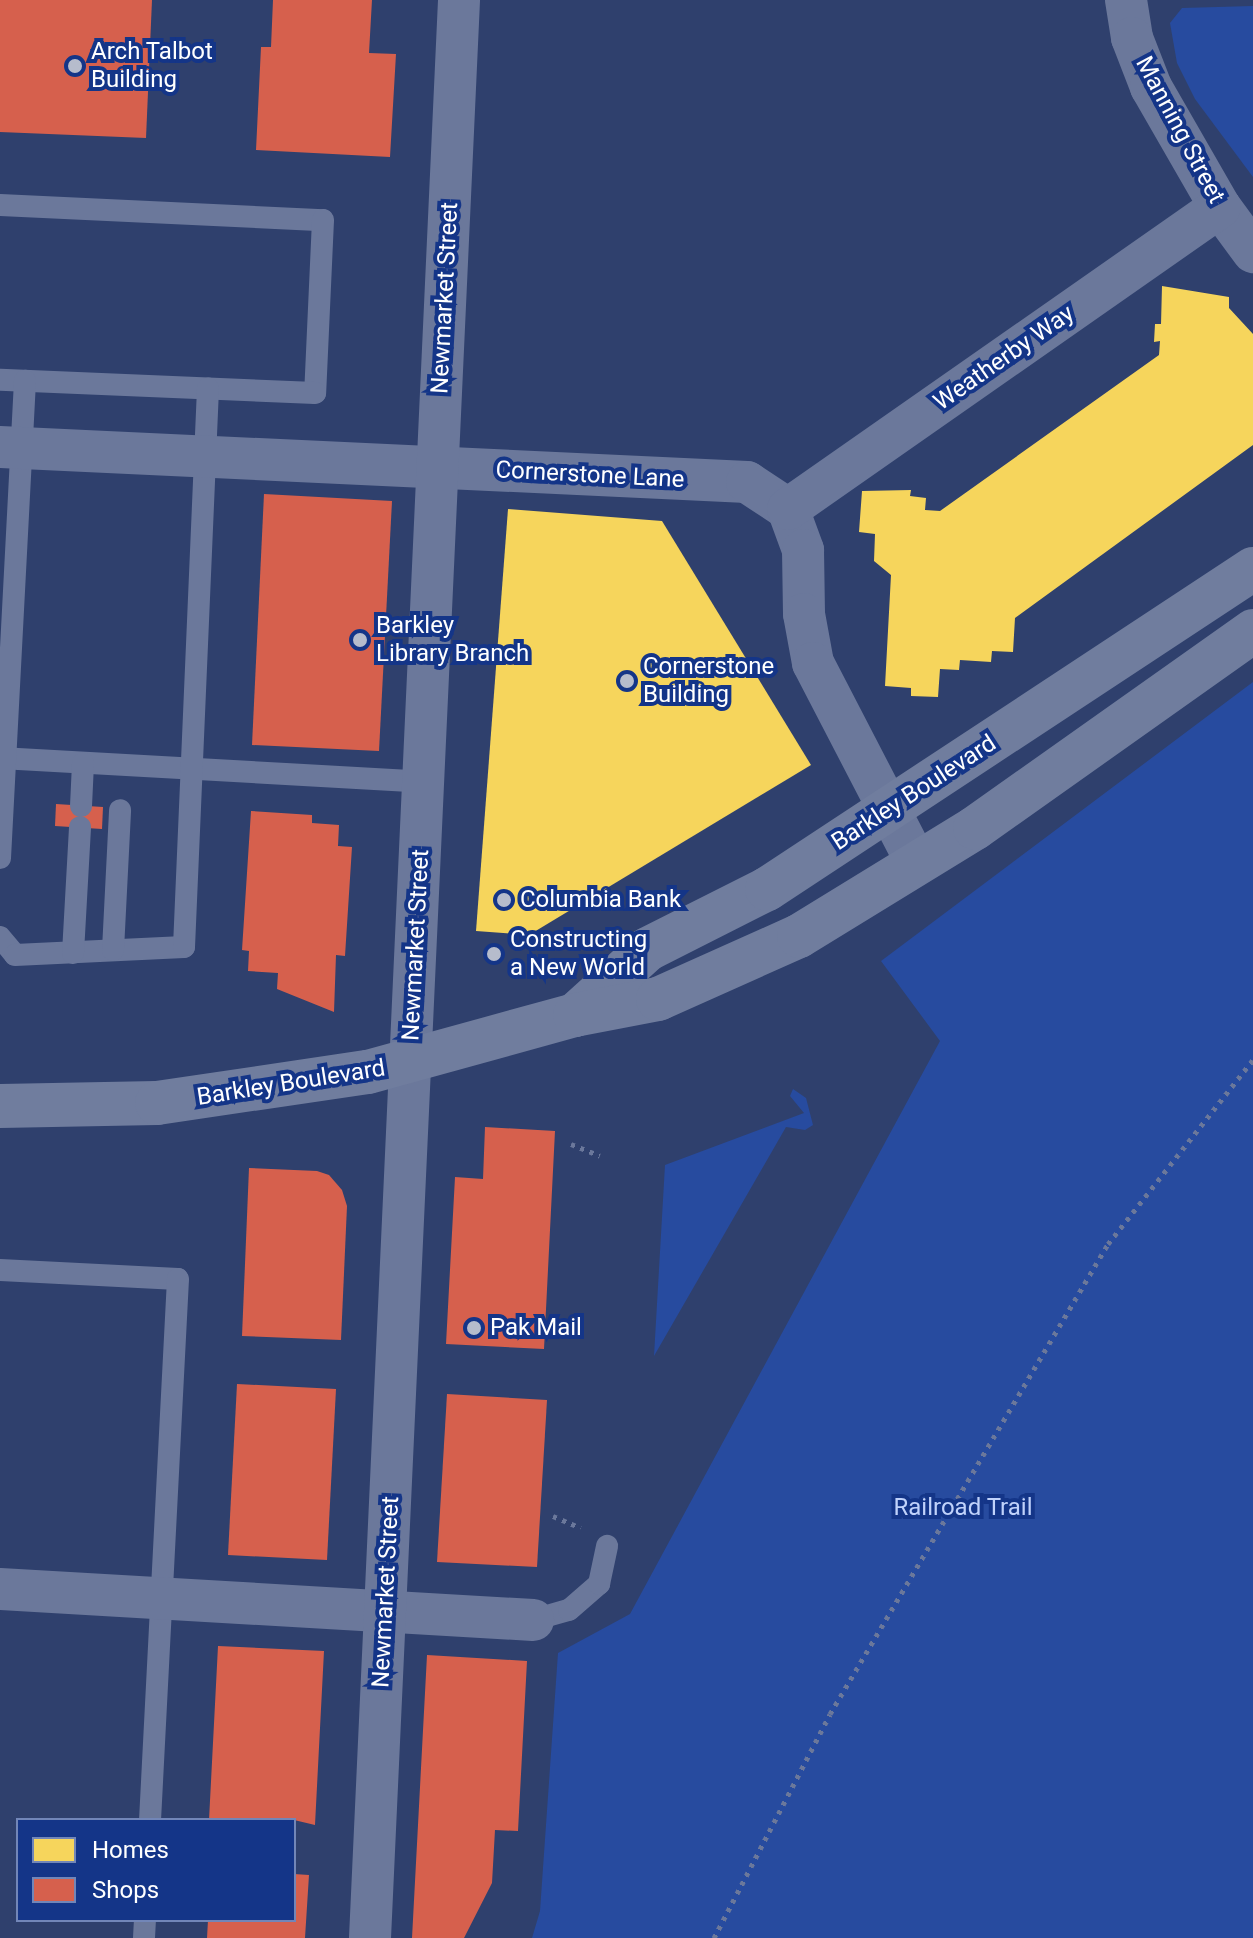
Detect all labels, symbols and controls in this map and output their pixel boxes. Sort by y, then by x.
place label: Arch Talbot Building [91,38,213,94]
street label: Manning Street [1129,52,1231,208]
marker: Arch Talbot Building [66,57,84,75]
street label: Newmarket Street [426,201,464,395]
street label: Weatherby Way [928,299,1080,417]
street label: Cornerstone Lane [495,456,685,494]
place label: Barkley Library Branch [376,612,529,668]
marker: Barkley Library Branch [351,631,369,649]
place label: Cornerstone Building [643,653,774,709]
marker: Cornerstone Building [618,672,636,690]
street label: Barkley Boulevard [826,729,1002,857]
street label: Newmarket Street [397,848,435,1042]
place label: Columbia Bank [520,886,681,914]
marker: Columbia Bank [495,891,513,909]
place label: Constructing a New World [510,926,647,982]
marker: Constructing a New World [485,945,503,963]
street label: Barkley Boulevard [195,1054,387,1112]
place label: Pak Mail [490,1314,582,1342]
marker: Pak Mail [465,1319,483,1337]
park label: Railroad Trail [893,1494,1033,1522]
street label: Newmarket Street [367,1495,405,1689]
legend [16,1818,296,1922]
text: Homes [92,1836,169,1864]
text: Shops [92,1876,159,1904]

